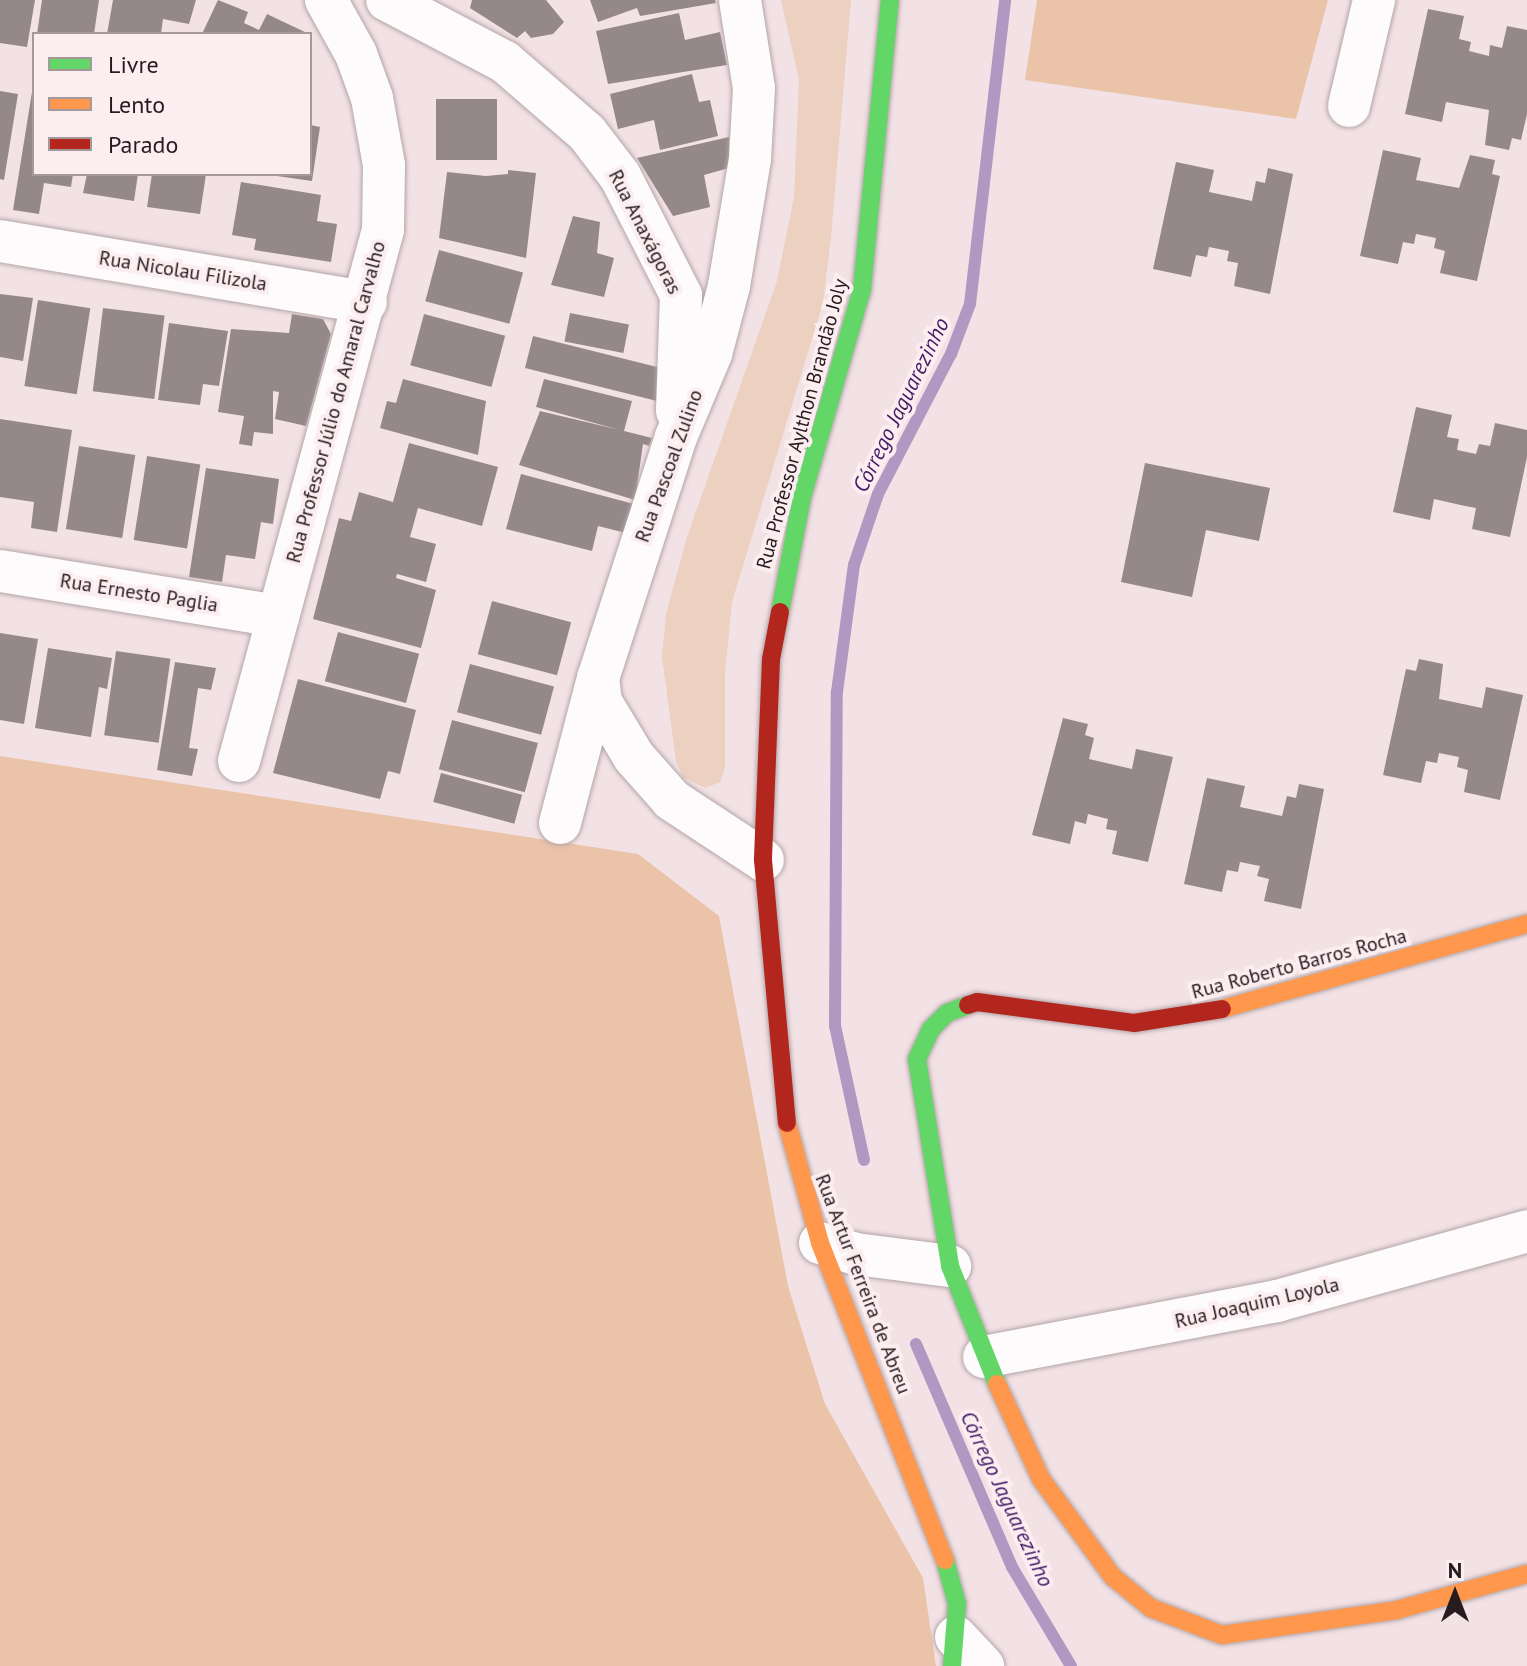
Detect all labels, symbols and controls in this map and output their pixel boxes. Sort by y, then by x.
legend [32,32,312,176]
text: Livre [108,49,159,80]
text: Lento [108,89,165,120]
text: Parado [108,129,178,160]
street label: Rua Anaxágoras [603,165,687,299]
street label: Rua Professor Júlio do Amaral Carvalho [281,238,391,566]
street label: Rua Nicolau Filizola [97,246,269,296]
street label: Rua Professor Aylthon Brandão Joly [752,276,852,572]
water label: Córrego Jaguarezinho [847,313,955,497]
street label: Rua Pascoal Zulino [630,386,708,546]
street label: Rua Ernesto Paglia [58,569,220,617]
street label: Rua Roberto Barros Rocha [1189,924,1409,1004]
street label: Rua Artur Ferreira de Abreu [810,1170,916,1398]
street label: Rua Joaquim Loyola [1173,1272,1341,1334]
water label: Córrego Jaguarezinho [955,1407,1059,1591]
north arrow [1415,1554,1495,1634]
text: N [1448,1556,1462,1584]

